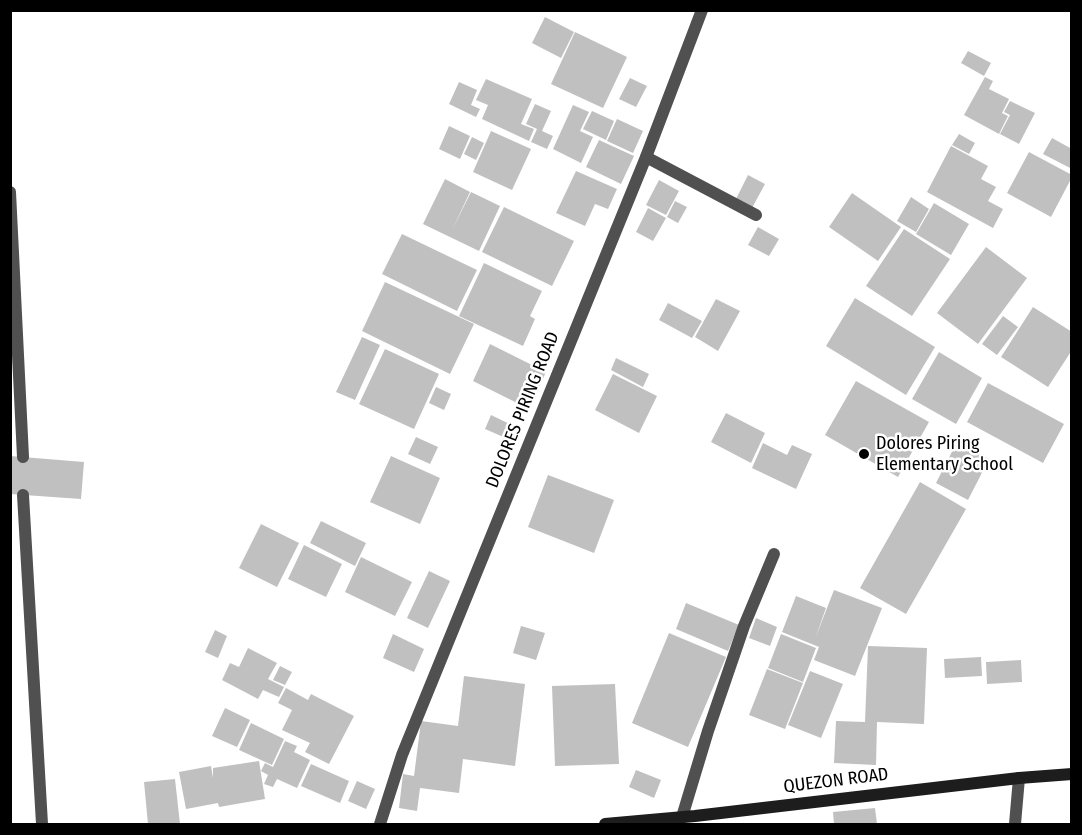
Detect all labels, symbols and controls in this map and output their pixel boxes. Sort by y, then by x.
street label: DOLORES PIRING ROAD [482,329,564,491]
place label: Dolores Piring Elementary School [876,433,1013,476]
marker: Dolores Piring Elementary School [857,447,871,461]
street label: QUEZON ROAD [782,764,890,798]

